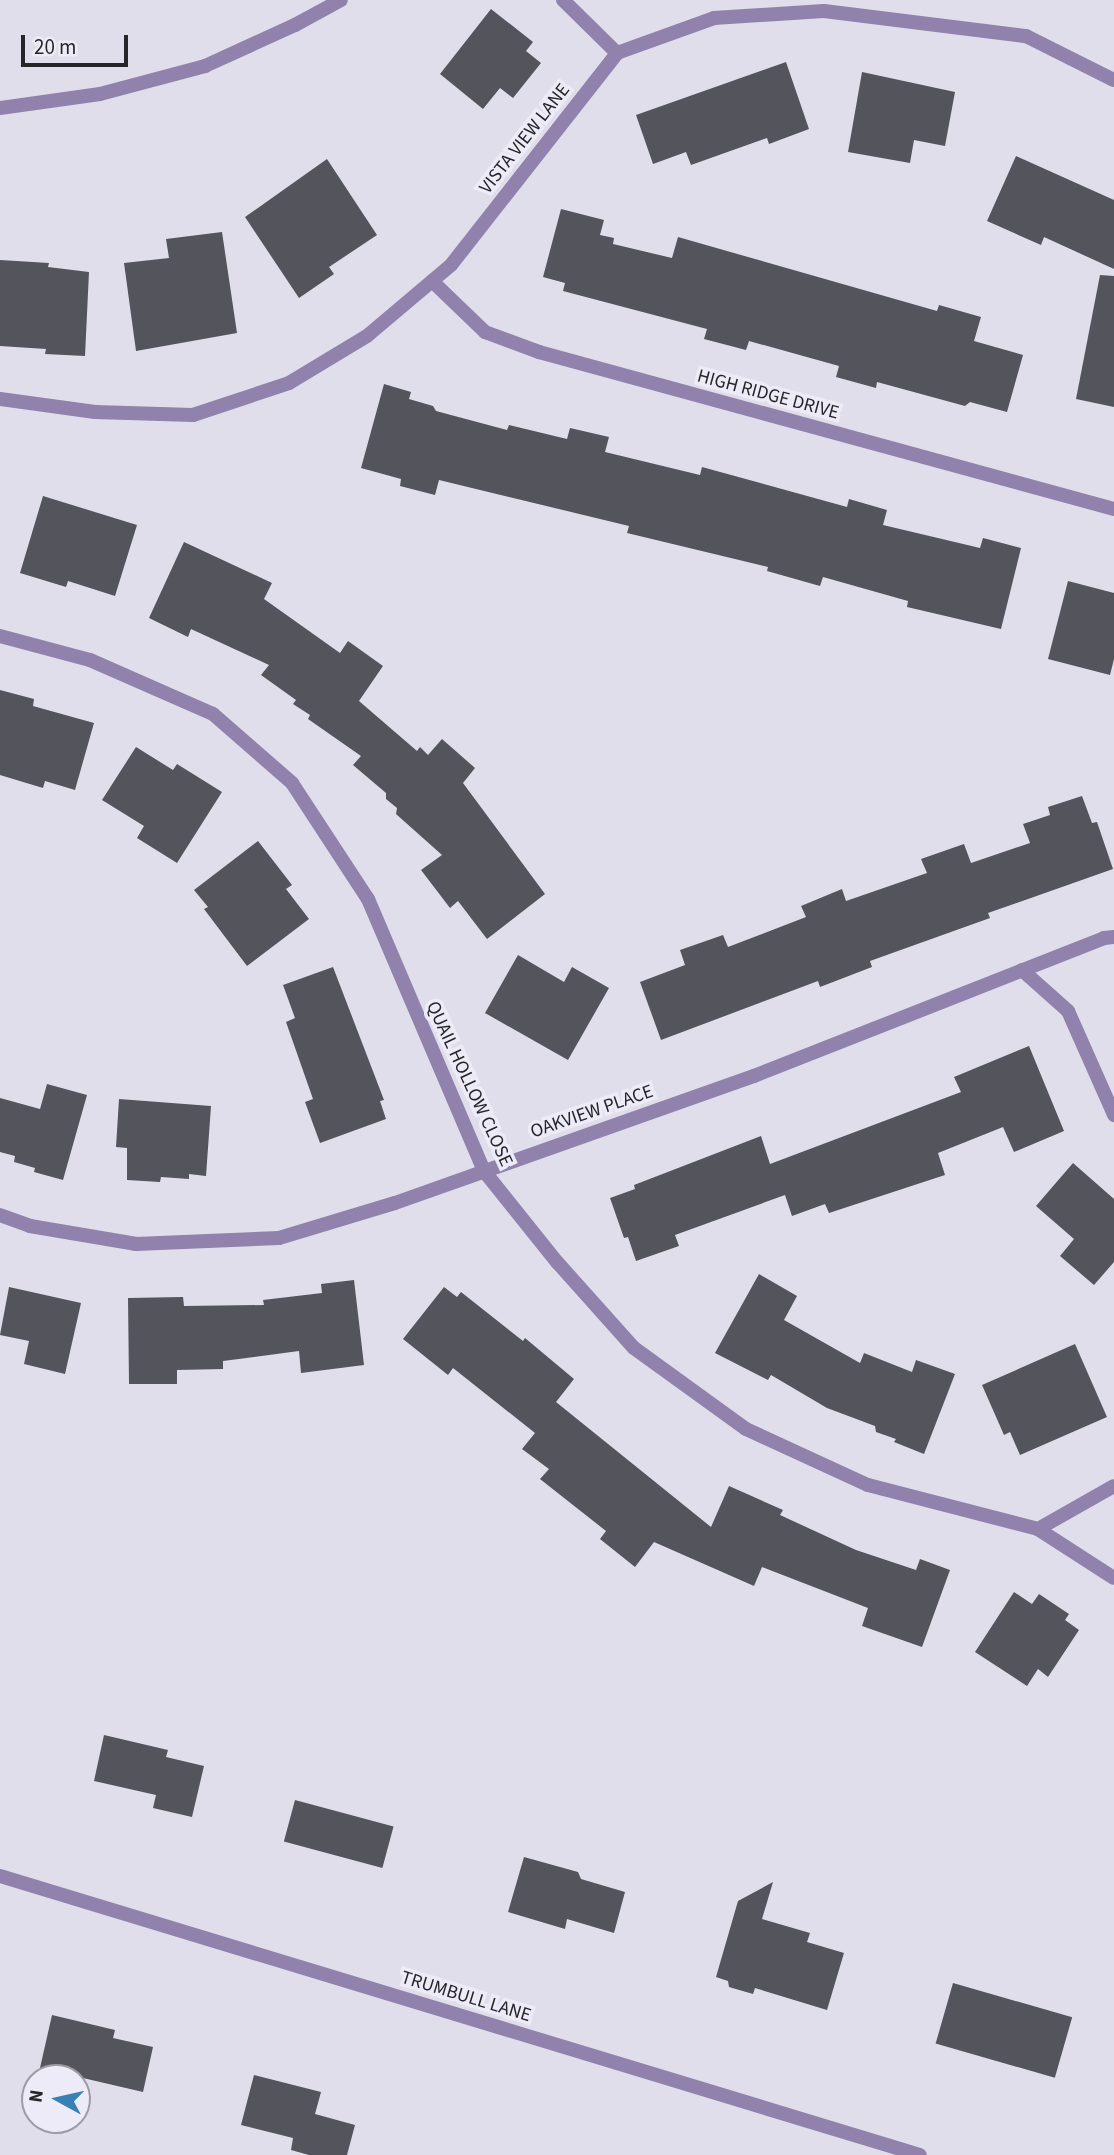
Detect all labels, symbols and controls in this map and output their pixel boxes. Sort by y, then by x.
scale bar [24,21,131,65]
text: 20 m [34,32,76,62]
street label: VISTA VIEW LANE [475,79,575,199]
street label: HIGH RIDGE DRIVE [695,365,841,425]
street label: QUAIL HOLLOW CLOSE [421,998,517,1170]
street label: OAKVIEW PLACE [528,1080,656,1144]
street label: TRUMBULL LANE [398,1966,534,2028]
north arrow [21,2064,91,2134]
text: N [22,2088,51,2104]

